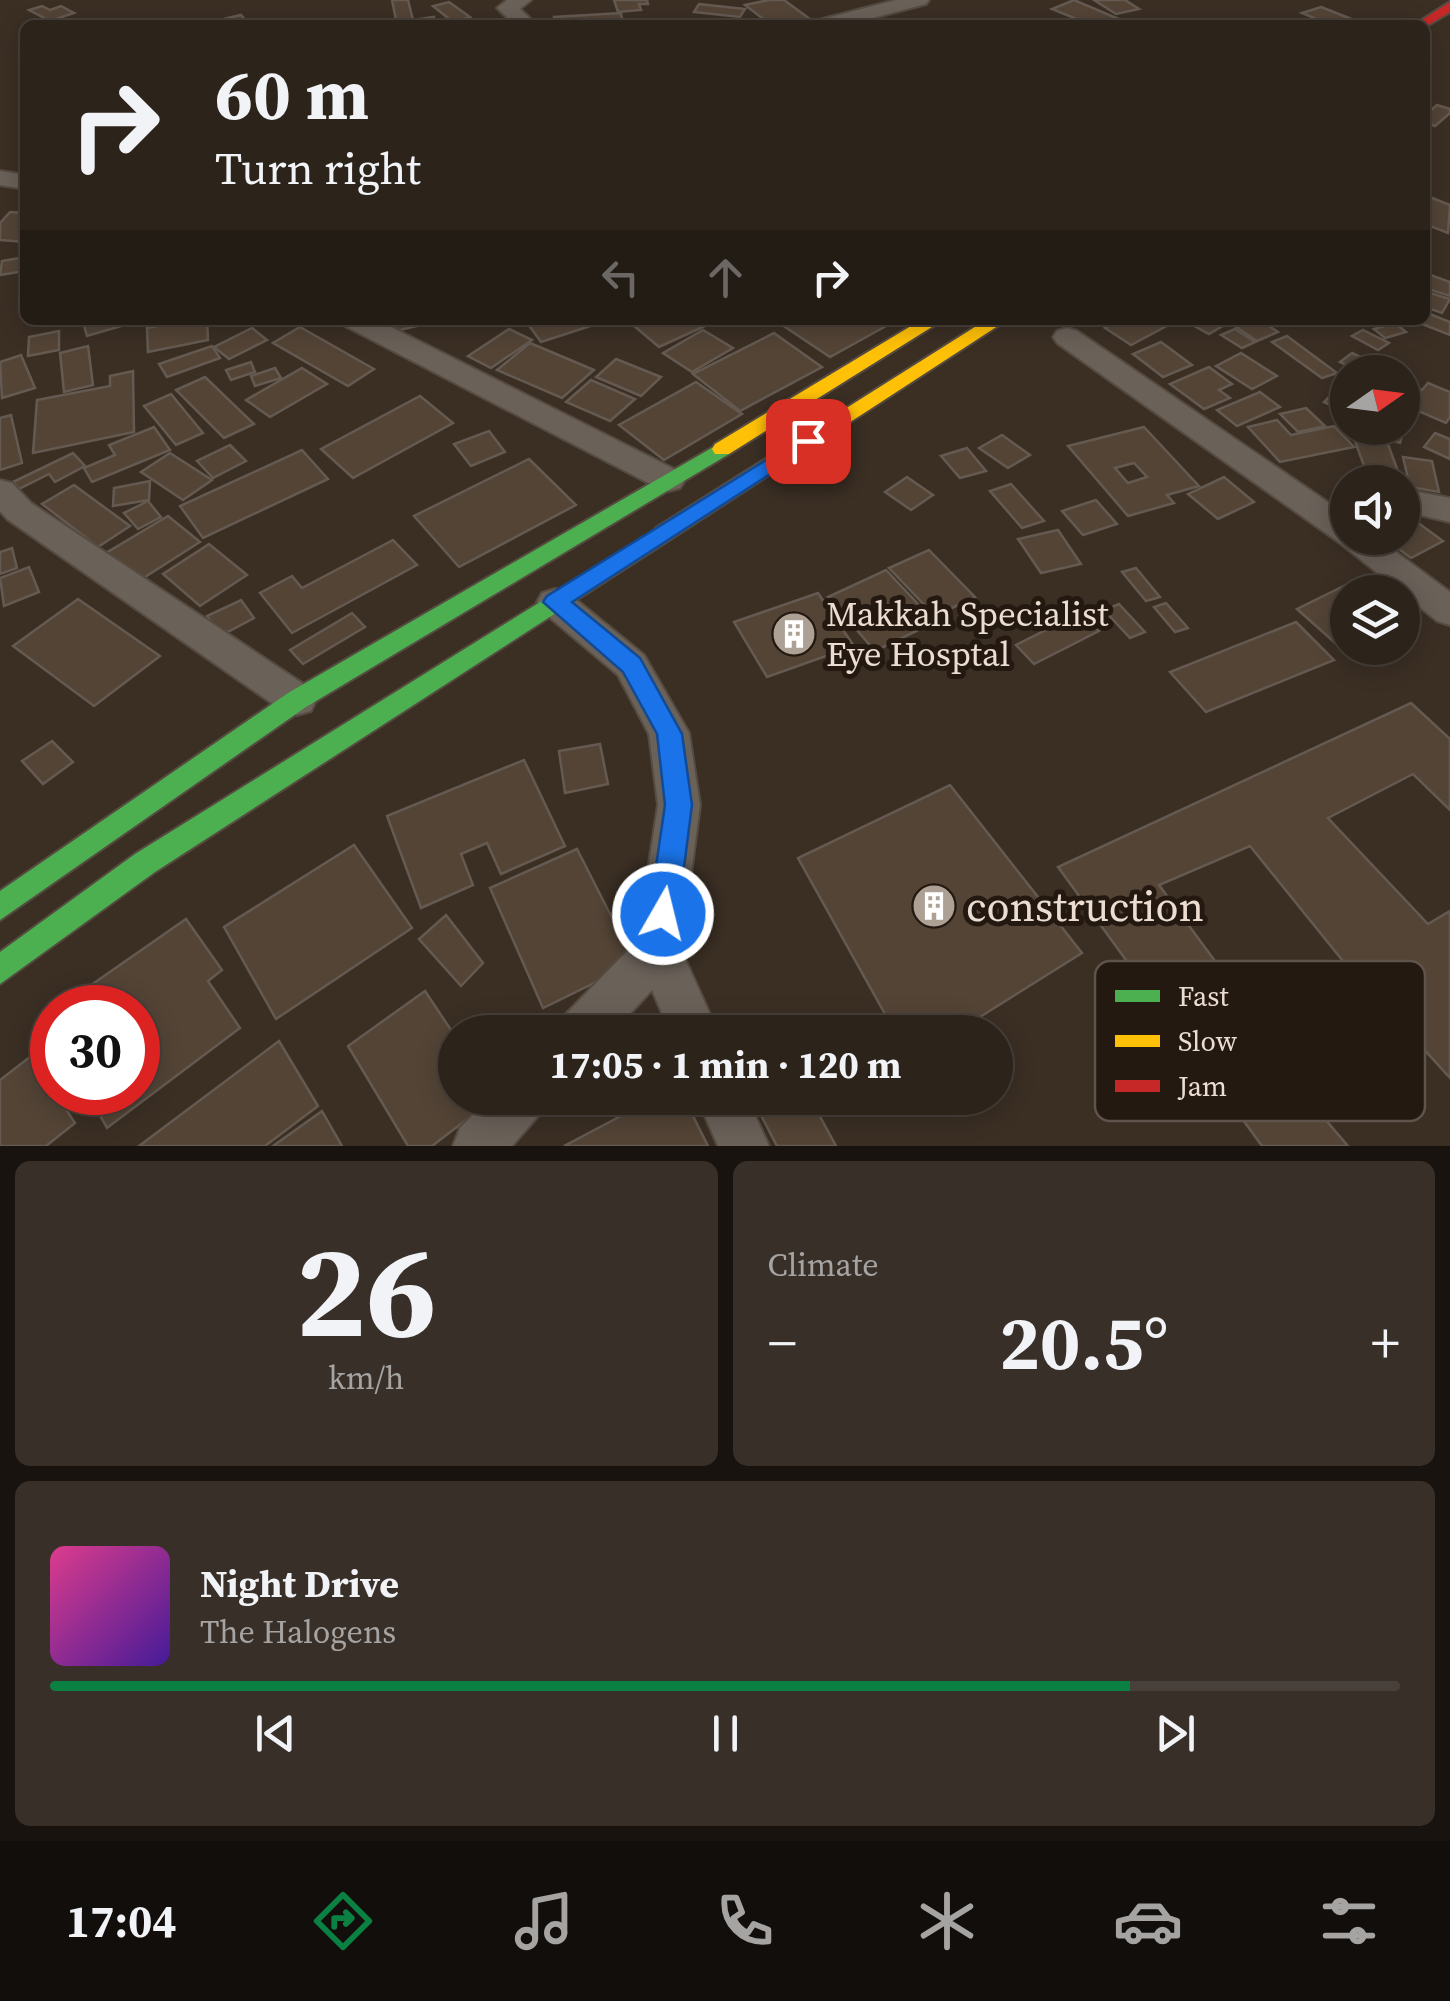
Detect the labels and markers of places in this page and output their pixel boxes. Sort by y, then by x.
pin [766,399,851,484]
place label: Makkah Specialist Eye Hosptal [826,590,1109,678]
building icon: Makkah Specialist Eye Hosptal [771,611,817,657]
place label: construction [966,877,1204,935]
building icon: construction [911,883,957,929]

